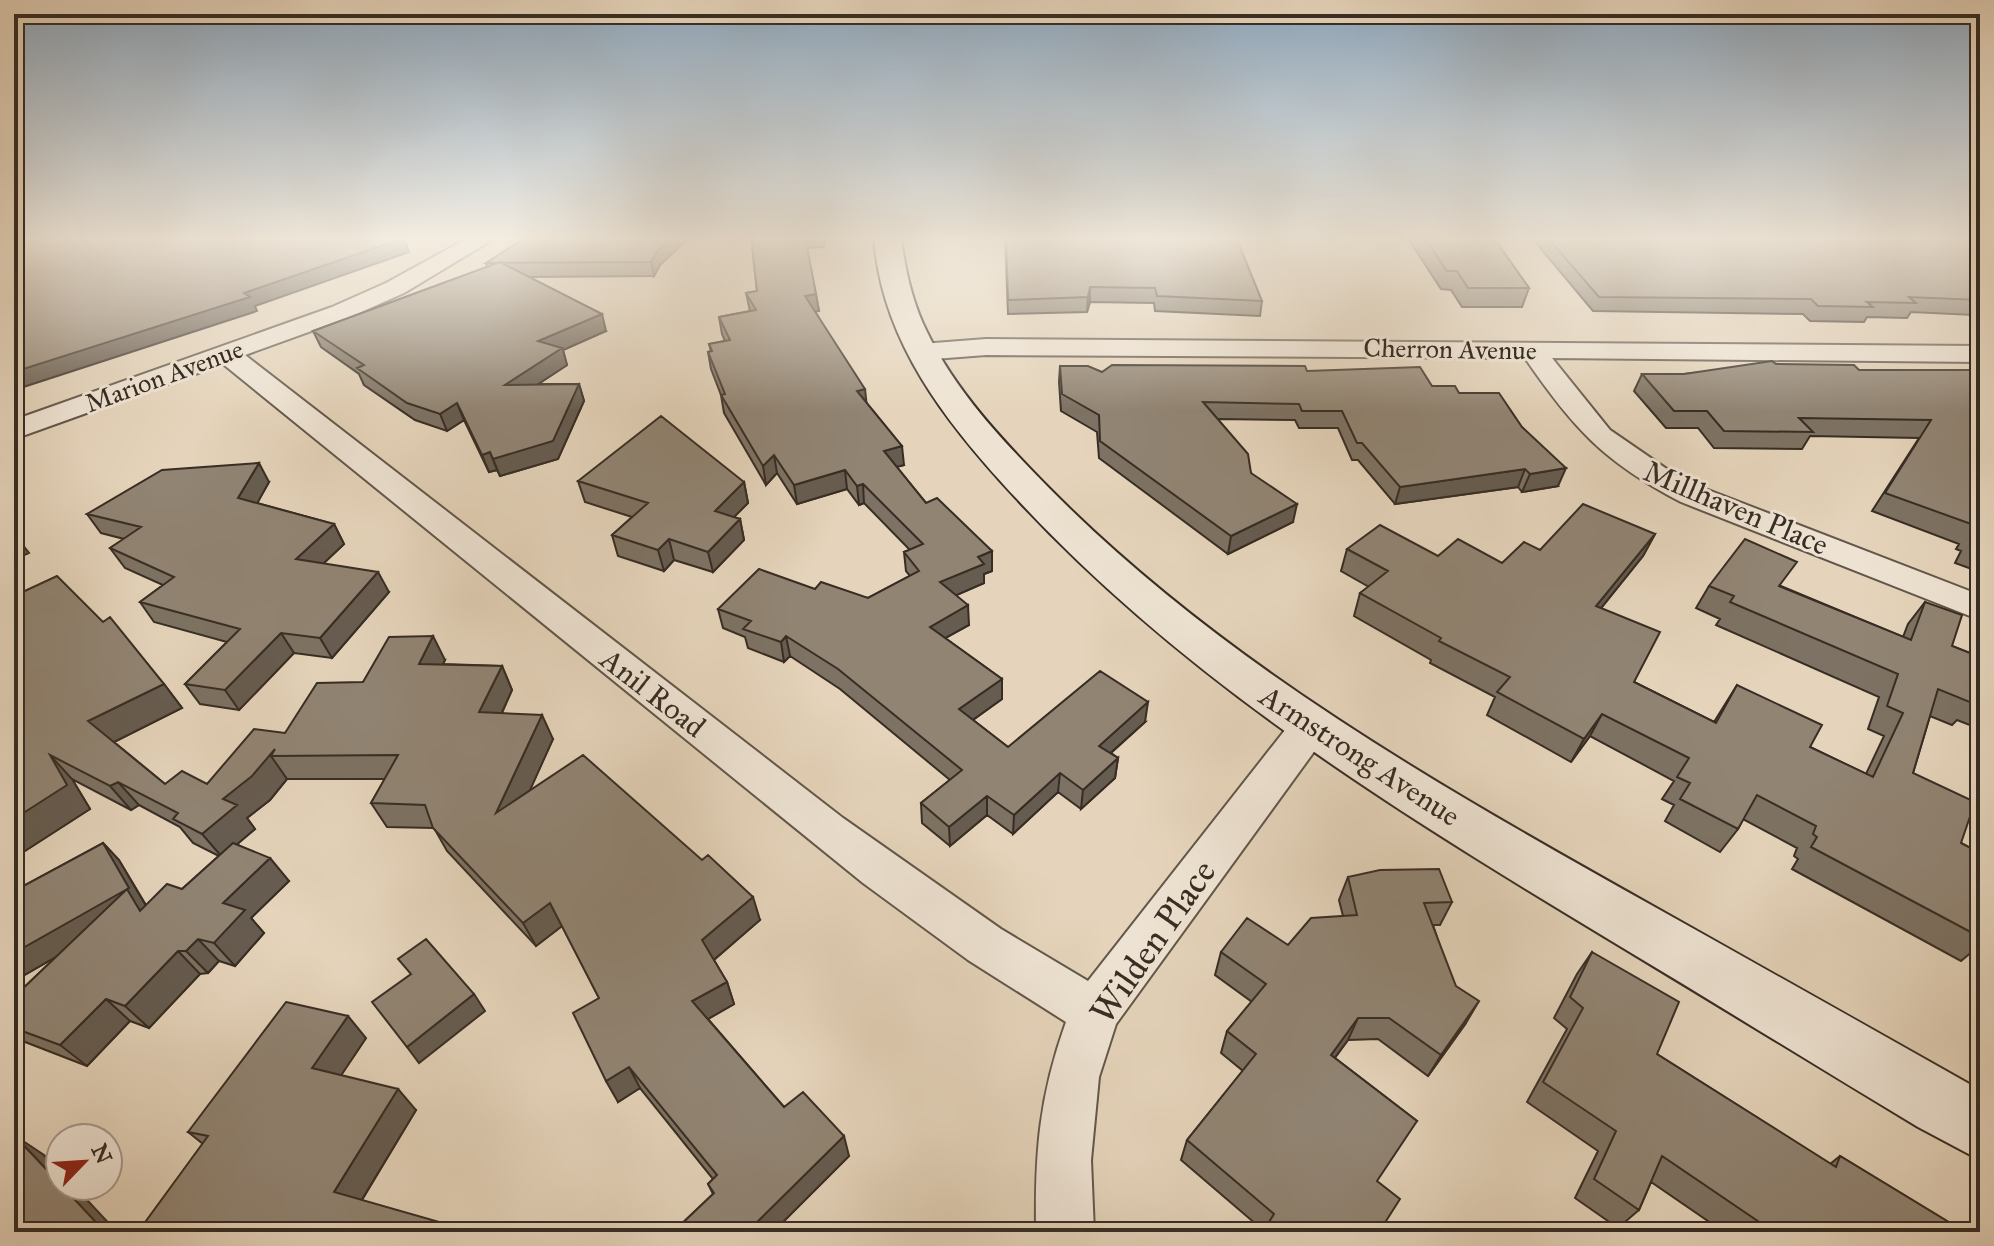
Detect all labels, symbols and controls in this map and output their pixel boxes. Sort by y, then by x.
street label: Cherron Avenue [1363,331,1537,367]
street label: Marion Avenue [81,333,247,419]
street label: Millhaven Place [1638,453,1834,563]
street label: Anil Road [592,640,713,745]
street label: Armstrong Avenue [1251,677,1467,834]
street label: Wilden Place [1080,851,1225,1032]
north arrow [44,1122,124,1202]
text: N [85,1140,118,1168]

